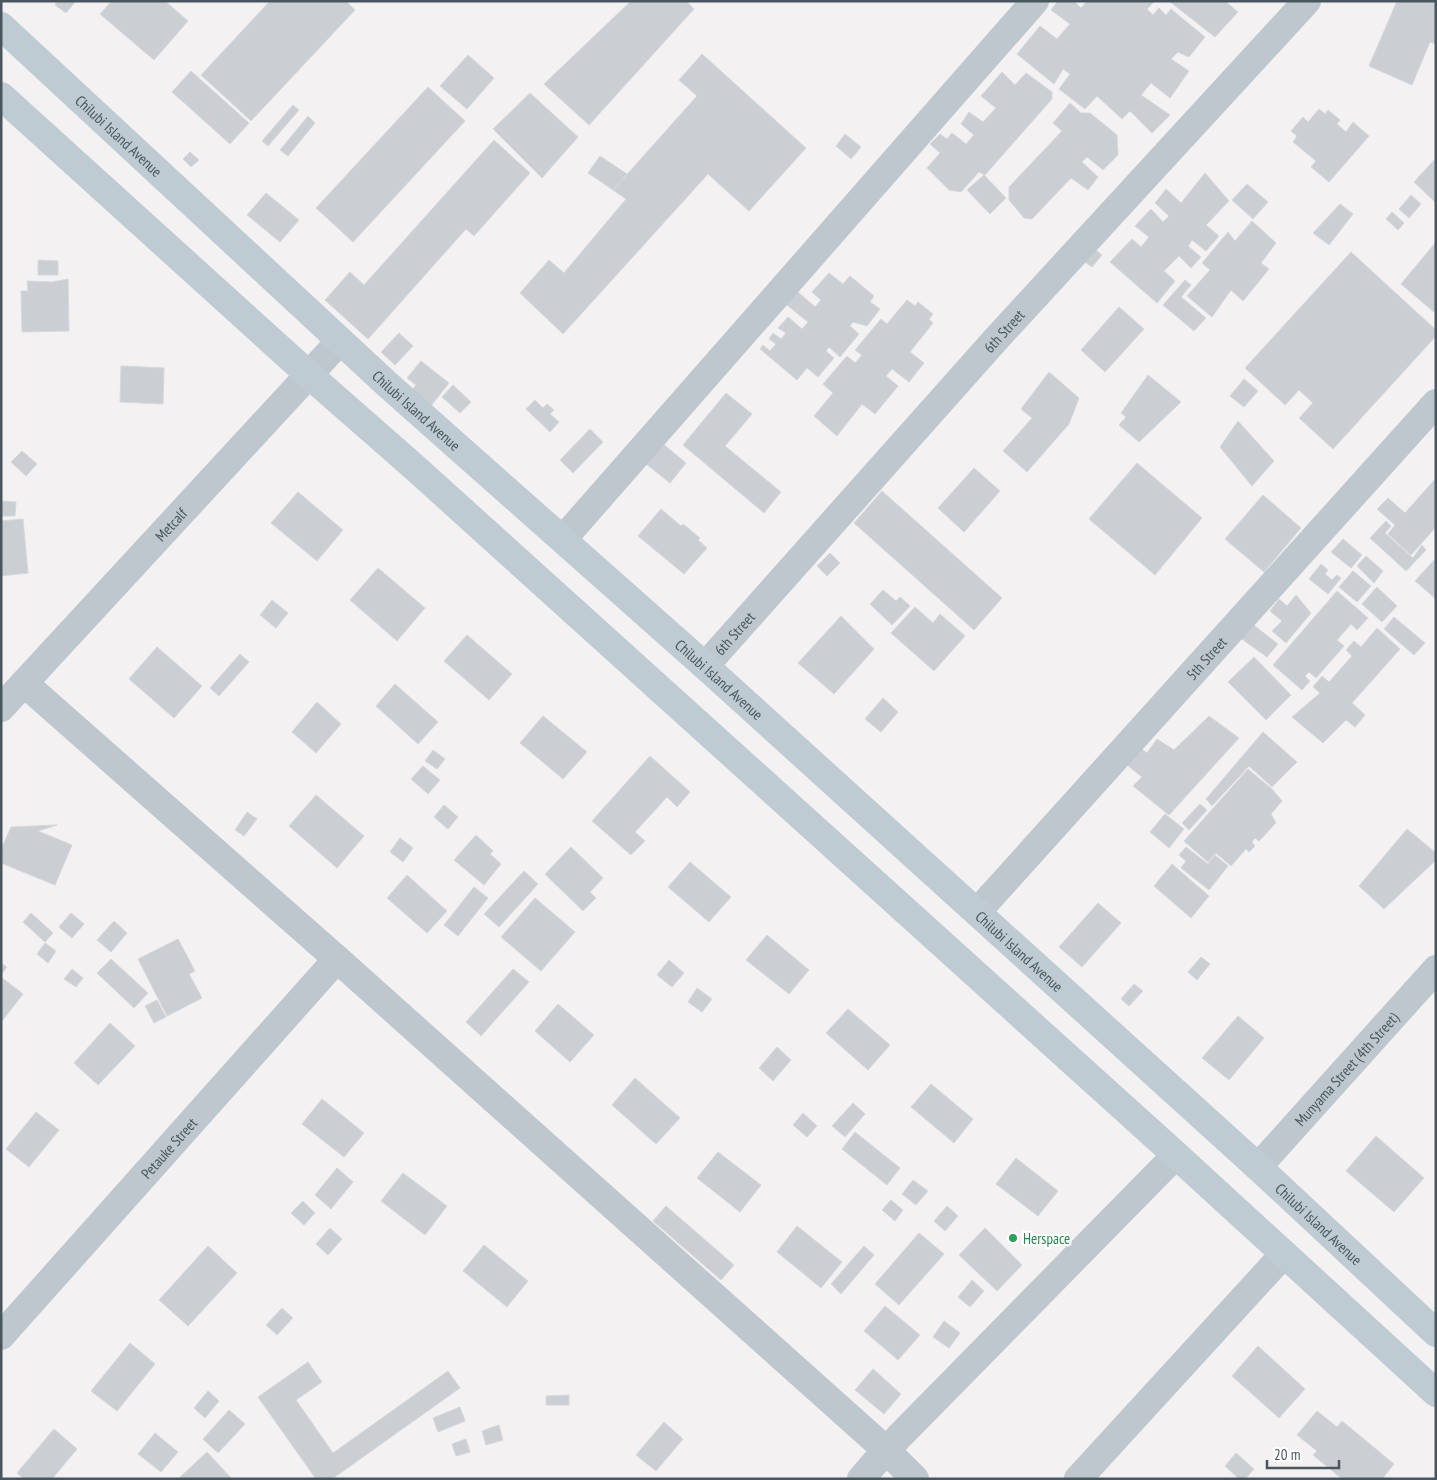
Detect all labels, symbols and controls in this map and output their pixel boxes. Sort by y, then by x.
street label: Chilubi Island Avenue [72,91,166,180]
street label: 6th Street [979,305,1028,356]
street label: Chilubi Island Avenue [369,366,465,454]
street label: Metcalf [151,503,191,545]
street label: 6th Street [710,607,759,659]
street label: 5th Street [1182,632,1230,684]
street label: Chilubi Island Avenue [672,635,767,724]
street label: Chilubi Island Avenue [972,906,1067,996]
street label: Munyama Street (4th Street) [1290,1008,1403,1130]
street label: Petauke Street [136,1113,201,1182]
street label: Chilubi Island Avenue [1272,1179,1366,1269]
place label: Herspace [1023,1229,1070,1248]
marker: Herspace [1007,1232,1019,1244]
scale bar [1267,1438,1340,1470]
text: 20 m [1274,1445,1300,1464]

